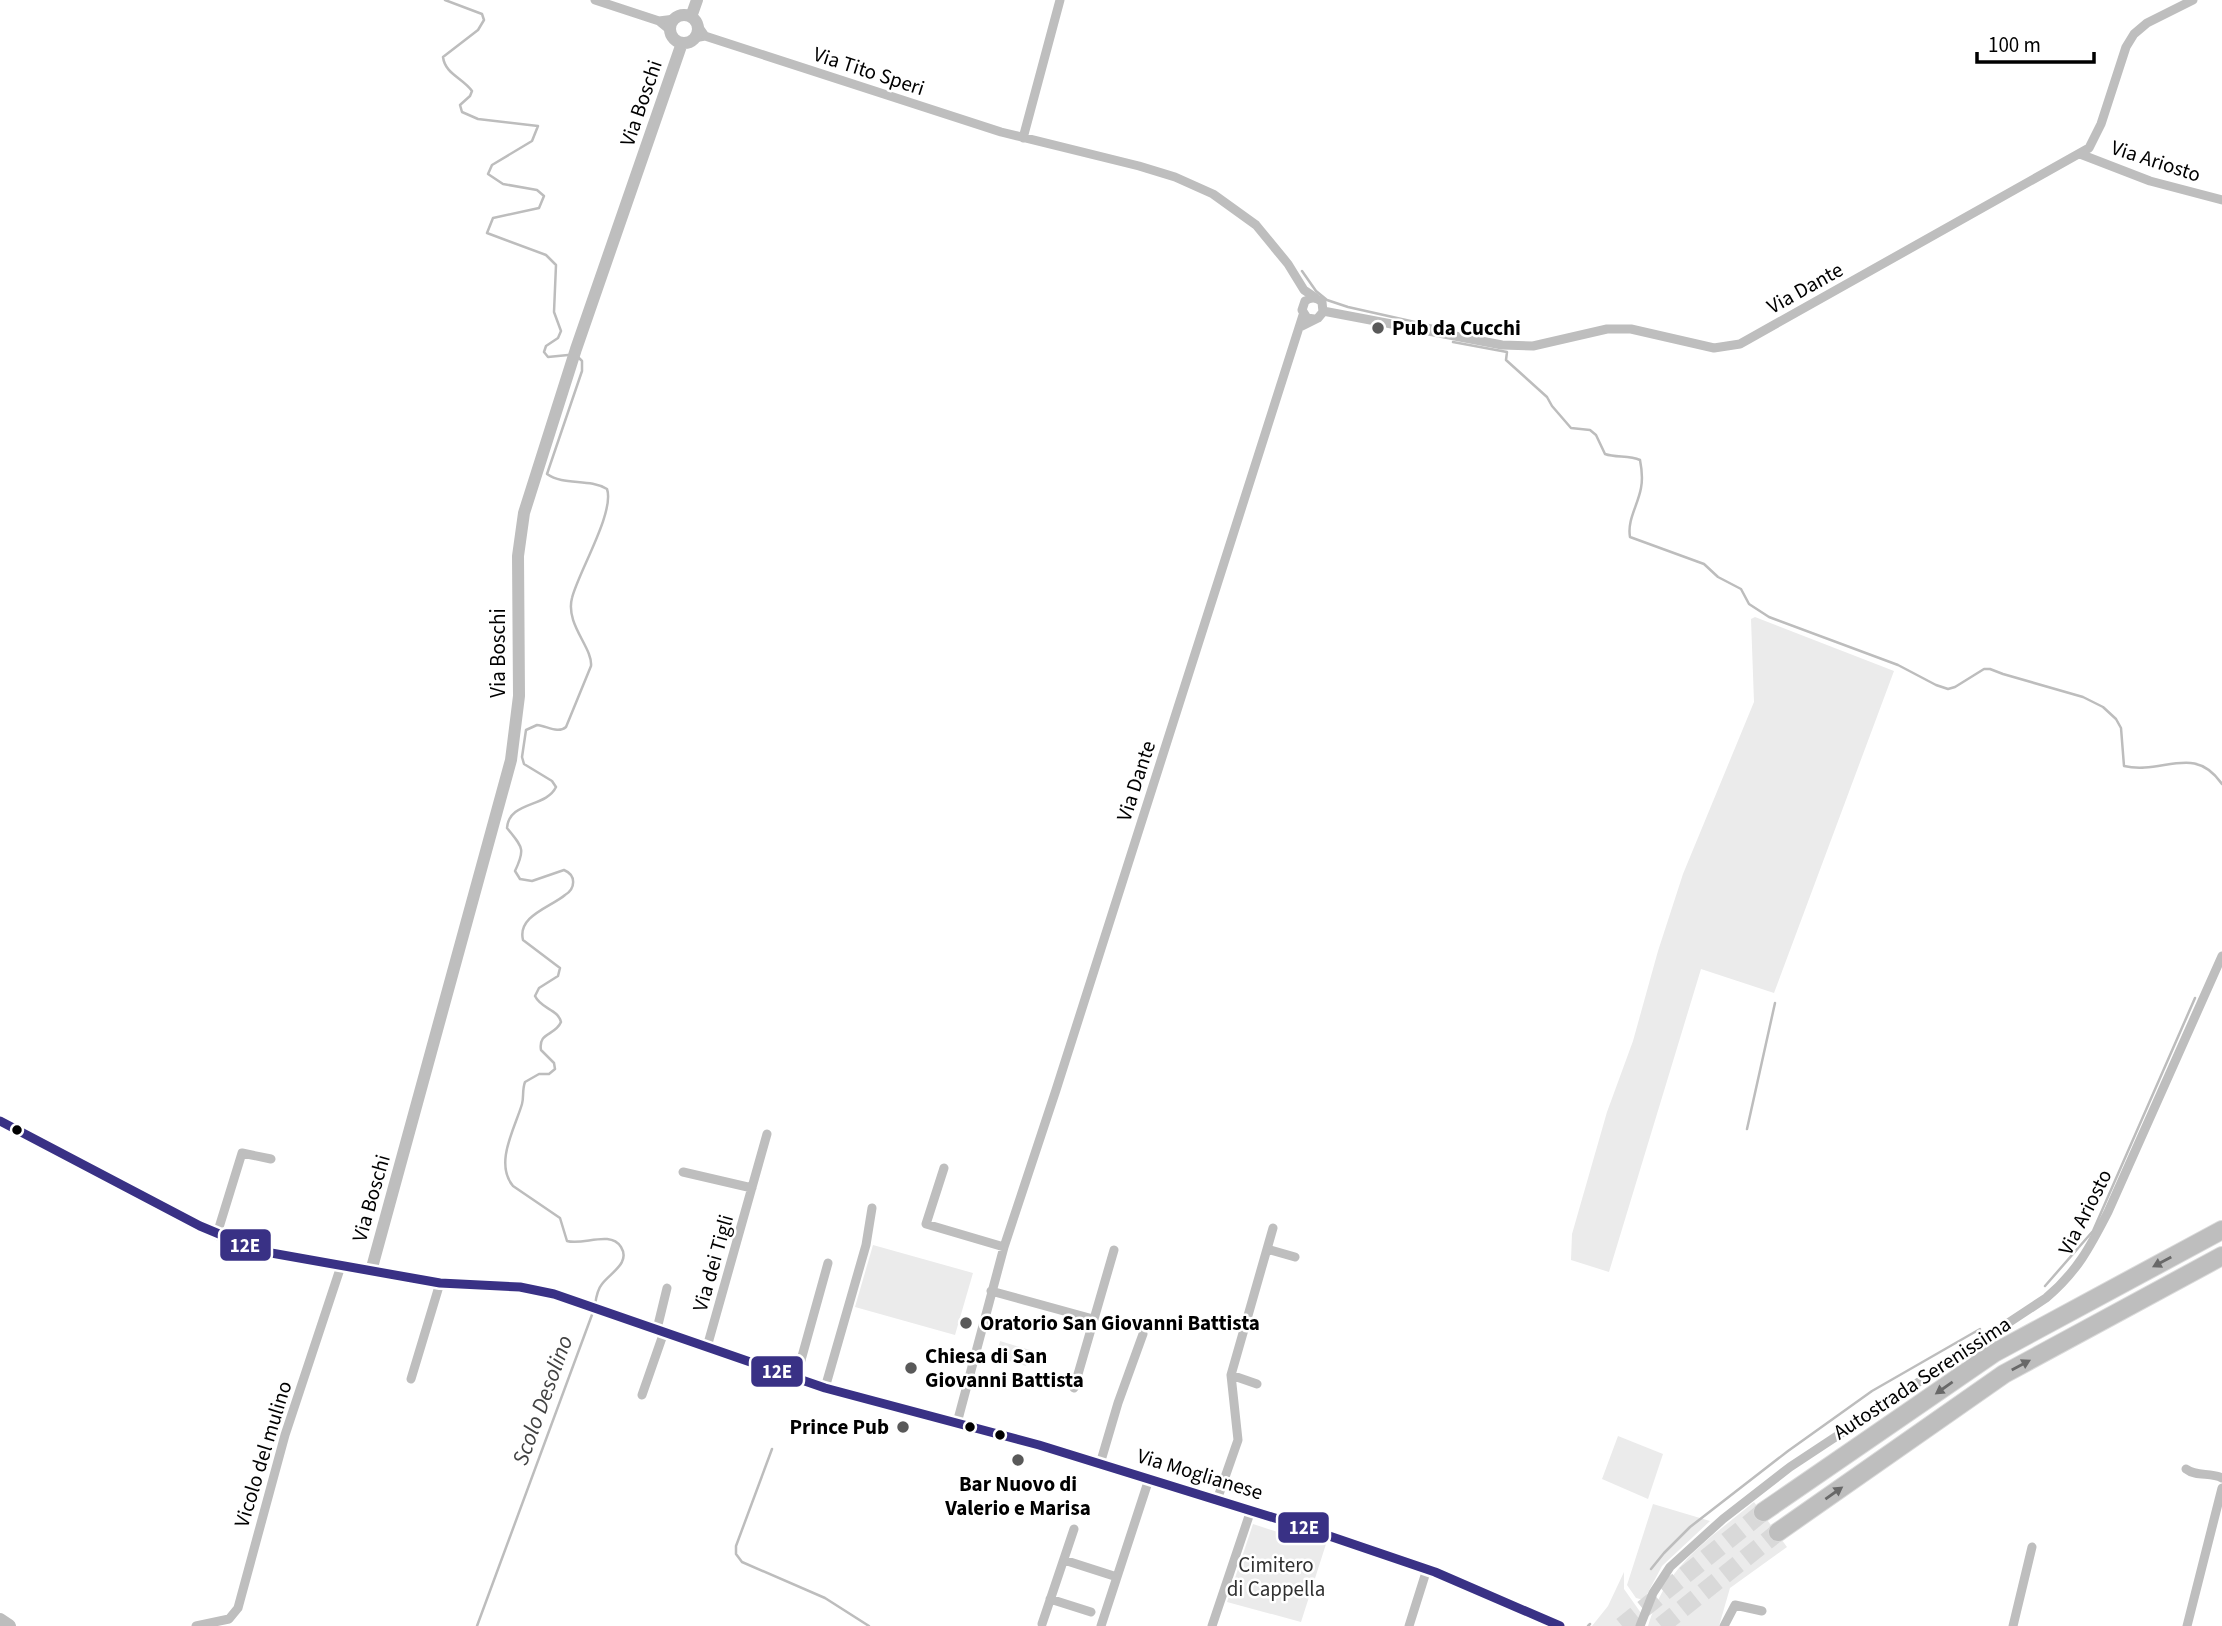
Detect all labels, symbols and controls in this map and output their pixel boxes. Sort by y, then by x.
scale bar [1977,21,2094,65]
text: 100 m [1988,30,2041,60]
street label: Via Tito Speri [810,39,928,103]
street label: Via Boschi [612,56,670,150]
street label: Via Ariosto [2107,132,2205,190]
street label: Via Dante [1761,255,1849,321]
place label: Pub da Cucchi [1392,313,1521,343]
marker: Pub da Cucchi [1370,320,1386,336]
street label: Via Boschi [483,608,513,698]
street label: Via Dante [1109,737,1163,825]
unlabelled marker [10,1123,24,1137]
street label: Via Boschi [344,1151,398,1245]
street label: Via Ariosto [2051,1164,2119,1260]
street label: Via dei Tigli [685,1211,741,1315]
line badge: 12E [219,1228,272,1262]
text: 12E [230,1233,260,1260]
one-way arrow [2152,1256,2172,1268]
place label: Oratorio San Giovanni Battista [980,1308,1260,1338]
street label: Autostrada Serenissima [1827,1309,2017,1447]
marker: Oratorio San Giovanni Battista [958,1315,974,1331]
water label: Scolo Desolino [504,1331,581,1470]
place label: Chiesa di San Giovanni Battista [925,1341,1084,1395]
line badge: 12E [750,1355,804,1388]
text: 12E [762,1359,792,1386]
one-way arrow [2012,1359,2032,1371]
marker: Chiesa di San Giovanni Battista [903,1360,919,1376]
street label: Vicolo del mulino [227,1377,299,1531]
one-way arrow [1935,1381,1953,1395]
place label: Prince Pub [790,1412,889,1442]
marker: Prince Pub [895,1419,911,1435]
unlabelled marker [963,1420,977,1434]
unlabelled marker [993,1428,1007,1442]
street label: Via Moglianese [1133,1441,1267,1507]
marker: Bar Nuovo di Valerio e Marisa [1010,1452,1026,1468]
place label: Bar Nuovo di Valerio e Marisa [944,1469,1091,1523]
one-way arrow [1825,1486,1843,1500]
line badge: 12E [1277,1511,1330,1544]
text: 12E [1289,1515,1319,1542]
park label: Cimitero di Cappella [1227,1550,1325,1604]

